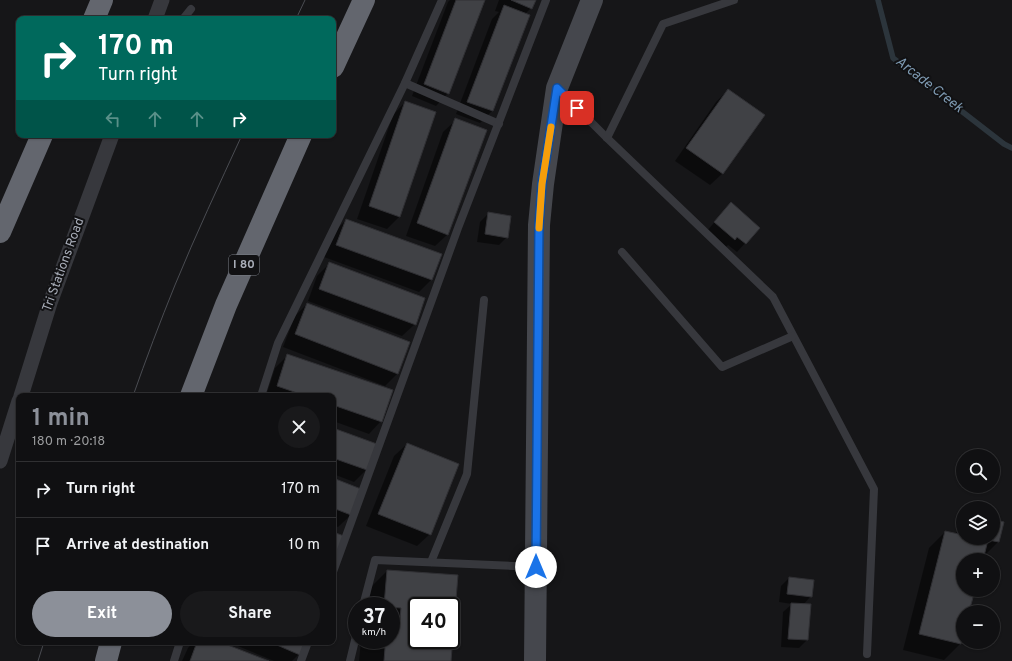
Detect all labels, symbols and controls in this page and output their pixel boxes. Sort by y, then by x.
text: 170 m [98,29,174,65]
icon: right [32,32,84,84]
water label: Arcade Creek [892,53,967,117]
text: Turn right [98,64,178,87]
pin [560,91,594,125]
icon: arrive [566,97,588,119]
icon: left [102,108,124,130]
icon: ahead [144,108,166,130]
icon: ahead [186,108,208,130]
icon: right [228,108,250,130]
street label: Tri Stations Road [40,216,88,314]
road number: I 80 [229,255,259,275]
text: 1 min [32,404,90,434]
button: close [278,406,320,448]
text: 180 m · 20:18 [32,434,105,450]
map controls [956,449,1000,649]
button: search [956,449,1000,493]
icon: right [32,479,54,501]
text: Turn right [66,480,135,499]
text: 170 m [281,480,320,499]
button: layers [956,501,1000,545]
icon: arrive [32,535,54,557]
text: Arrive at destination [66,536,209,555]
text: 10 m [289,536,320,555]
position arrow [515,546,557,588]
button: + [956,553,1000,597]
button: Exit [32,591,172,637]
button: Share [180,591,320,637]
speed limit sign: 40 [408,597,460,649]
text: 37 [363,605,385,631]
button: − [956,605,1000,649]
text: km/h [362,626,386,639]

